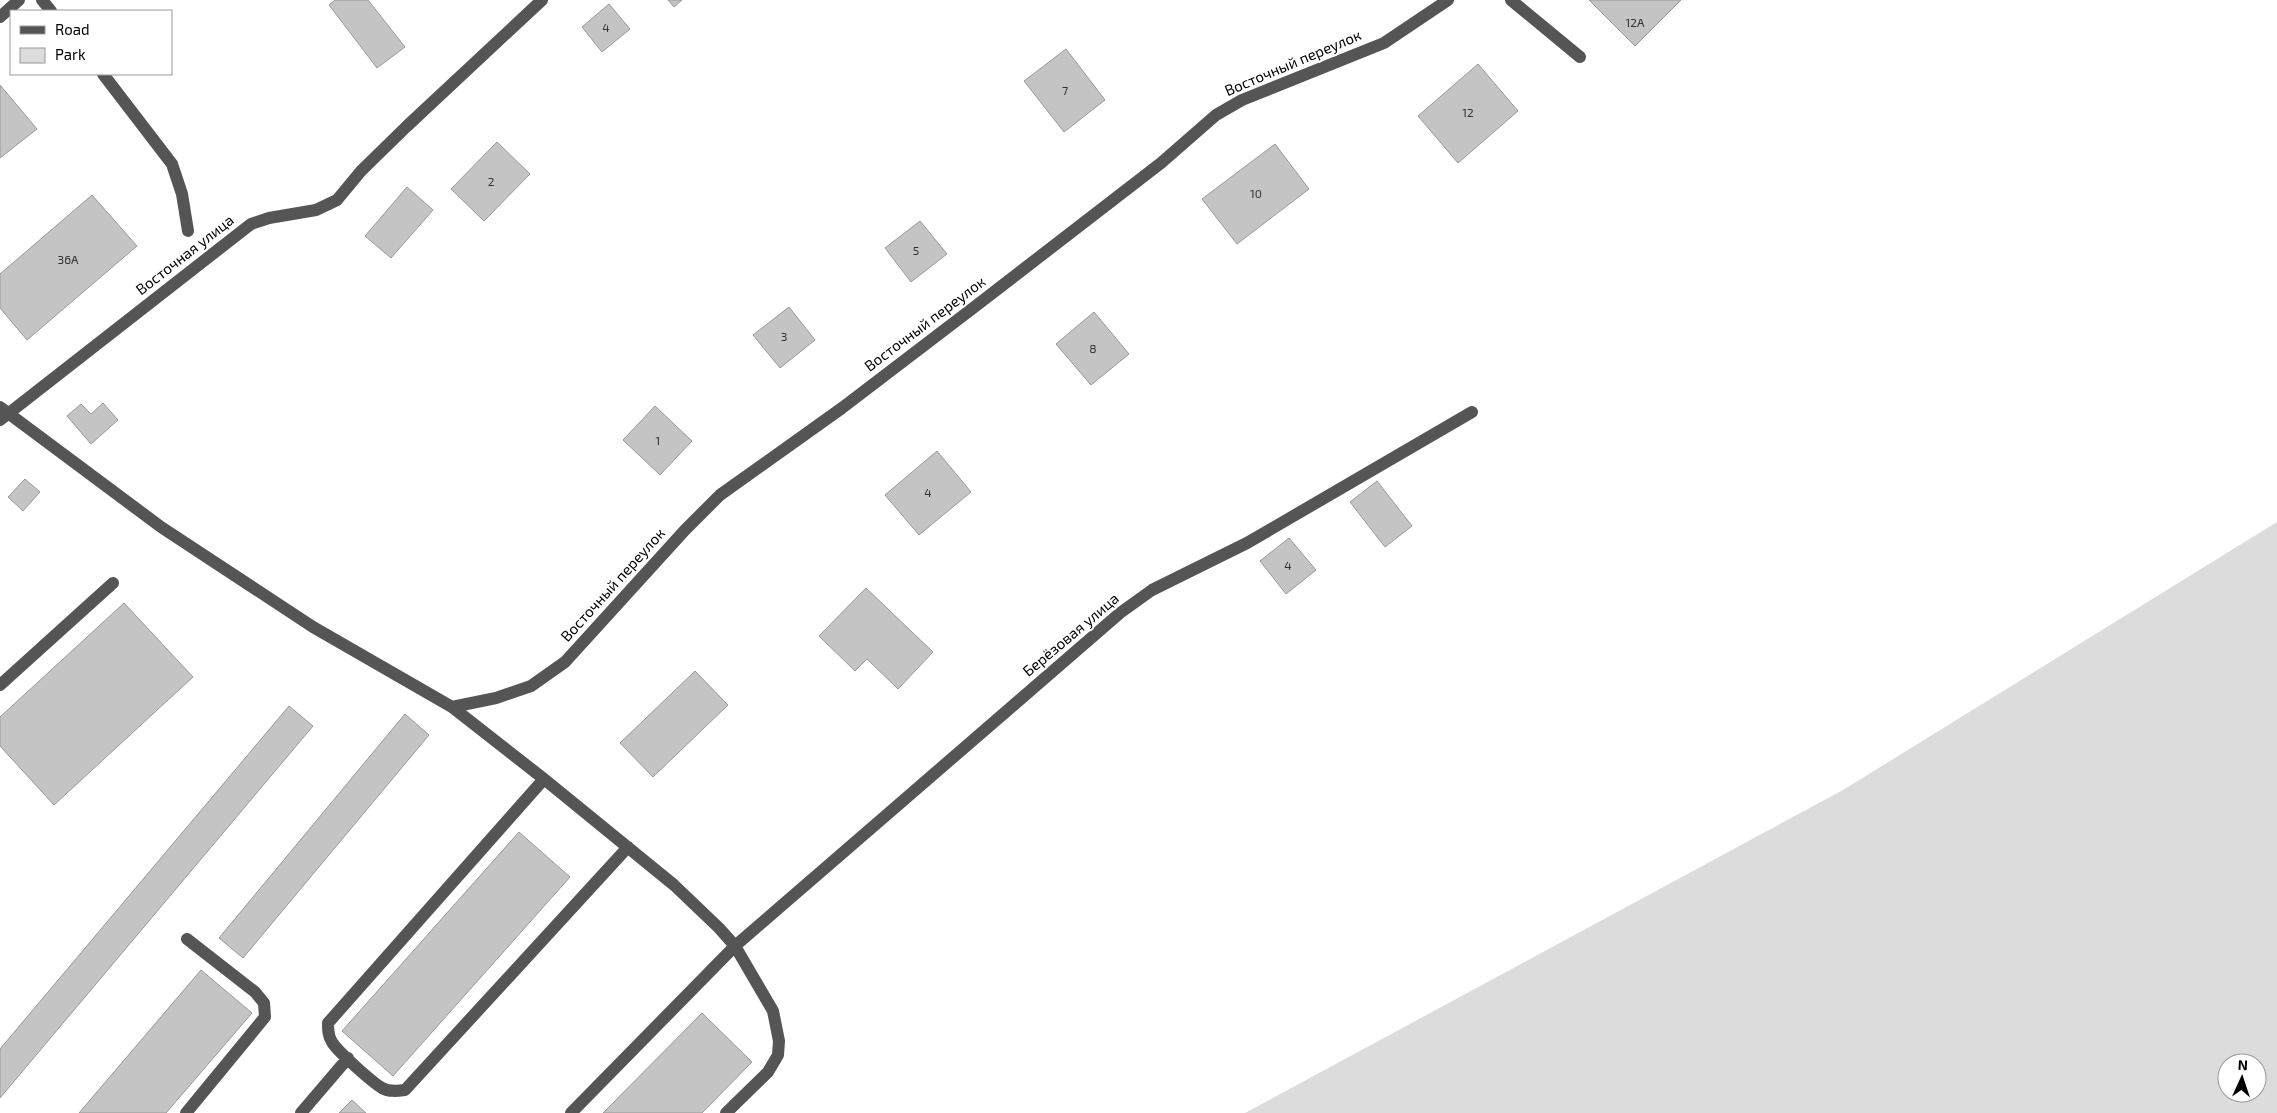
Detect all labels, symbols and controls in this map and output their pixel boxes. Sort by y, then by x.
legend [10,10,172,75]
house number: 12А [1626,15,1645,29]
text: Road [55,20,90,38]
house number: 4 [602,20,610,34]
street label: Восточный переулок [1222,25,1364,100]
text: Park [55,45,86,63]
house number: 7 [1062,83,1068,97]
house number: 12 [1462,105,1474,119]
house number: 2 [488,174,495,188]
house number: 10 [1250,186,1262,200]
street label: Восточная улица [132,210,238,299]
house number: 5 [913,243,919,257]
house number: 36А [57,252,79,266]
street label: Восточный переулок [860,272,989,375]
house number: 3 [781,329,787,343]
house number: 8 [1089,341,1097,355]
house number: 1 [656,433,660,447]
house number: 4 [924,485,932,499]
street label: Восточный переулок [556,524,669,646]
house number: 4 [1284,558,1292,572]
street label: Берёзовая улица [1019,589,1123,680]
north arrow [2217,1053,2267,1103]
text: N [2237,1056,2248,1073]

